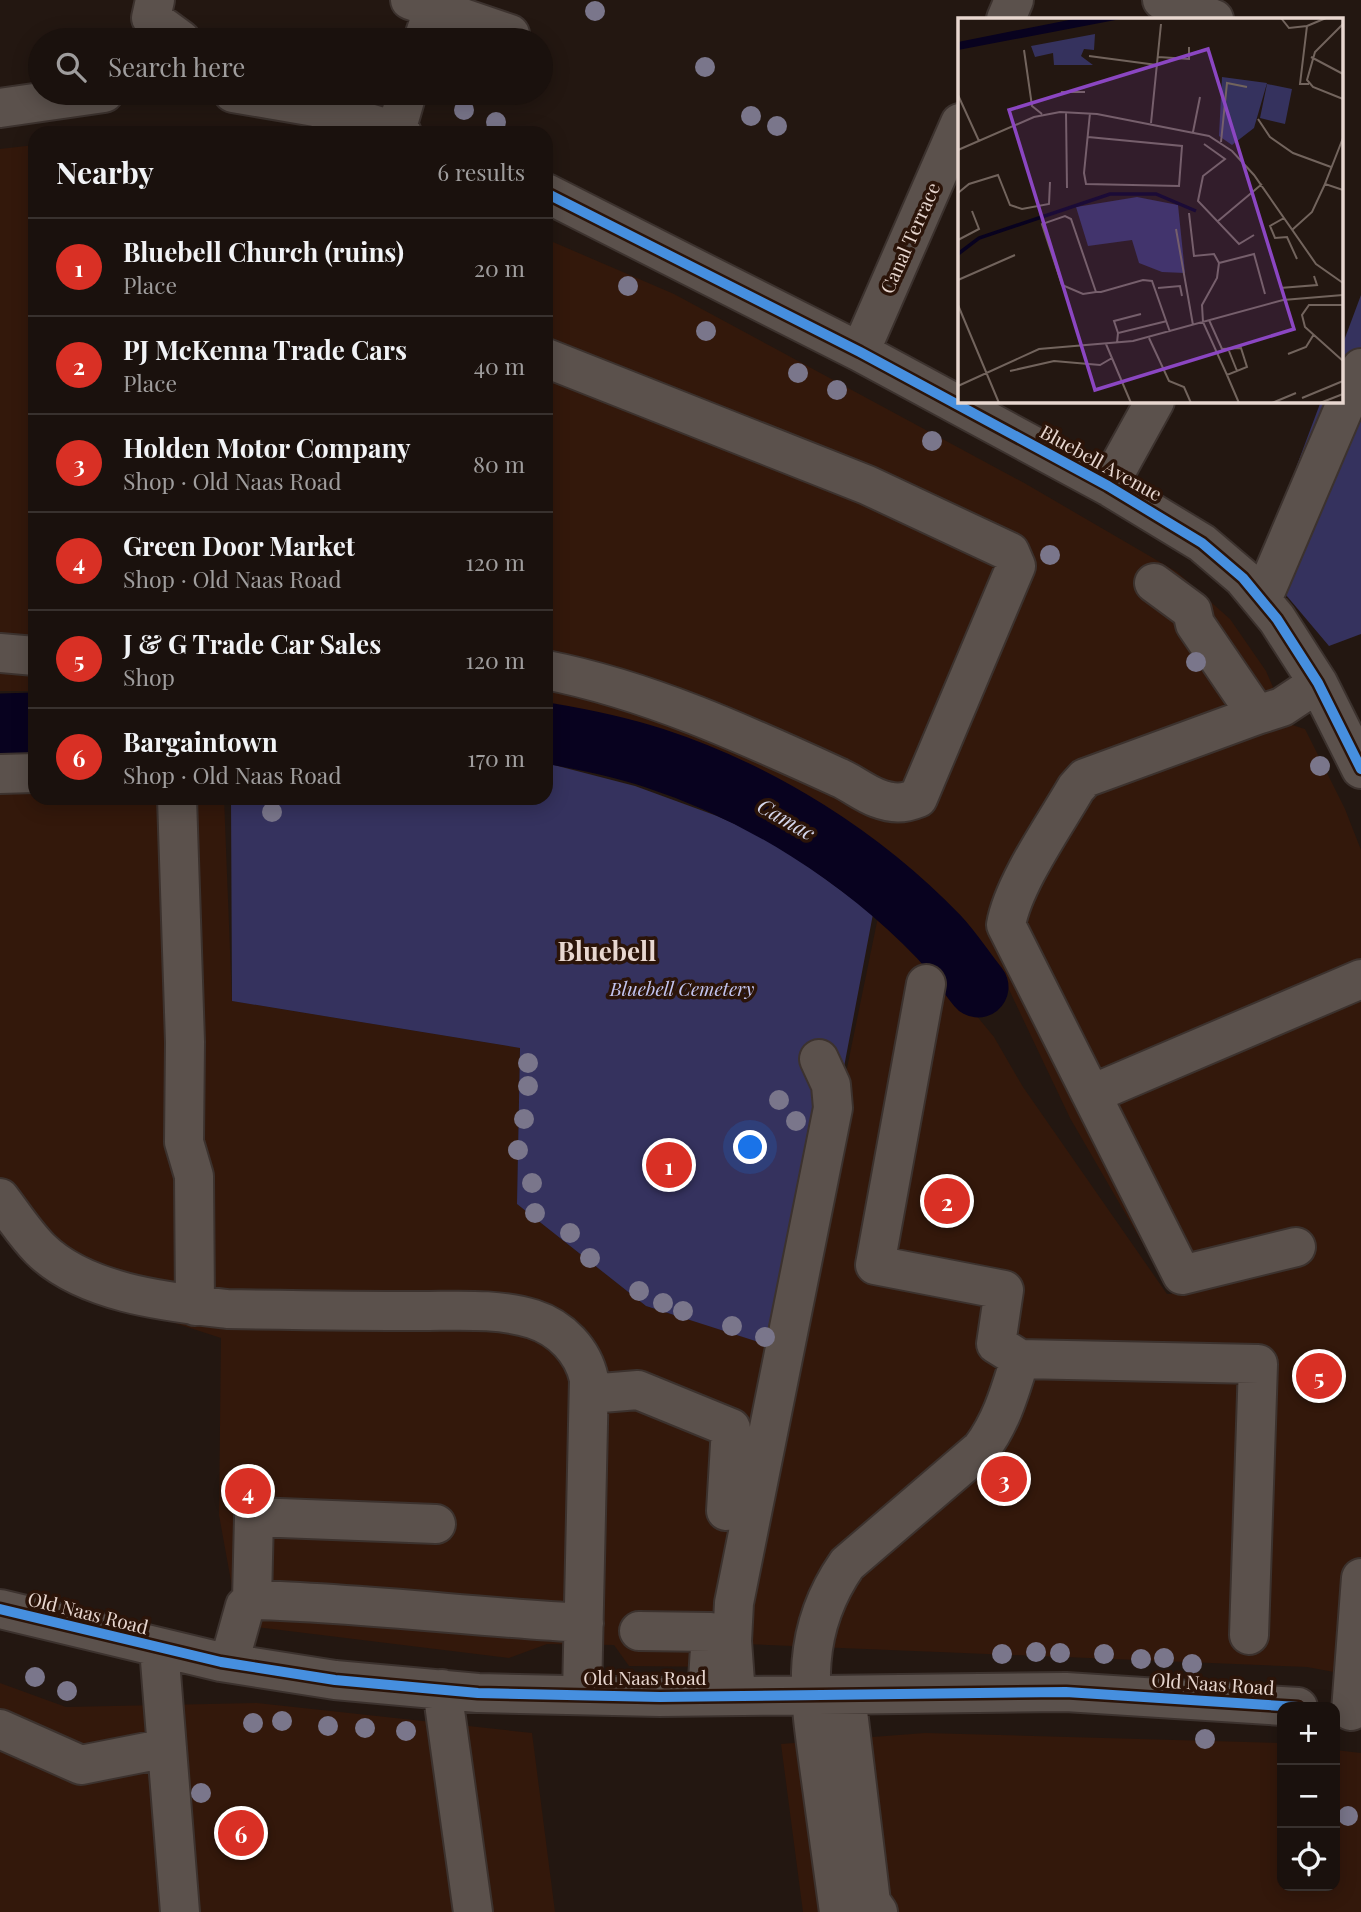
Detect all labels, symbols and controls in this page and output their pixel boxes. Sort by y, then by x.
inset map [958,18,1344,402]
search box [28,28,553,105]
icon: search [52,48,90,86]
text: Search here [108,49,245,84]
text: Nearby [56,152,154,192]
text: 6 results [437,156,525,187]
street label: Canal Terrace [873,178,945,297]
text: Bluebell Church (ruins) [123,234,404,269]
text: 1 [75,252,83,283]
text: 20 m [474,252,525,283]
text: Place [123,269,177,300]
text: PJ McKenna Trade Cars [123,332,407,367]
text: 2 [73,350,85,381]
text: 40 m [474,350,525,381]
text: Place [123,367,177,398]
street label: Bluebell Avenue [1036,418,1167,506]
text: Holden Motor Company [123,430,411,465]
text: 3 [73,448,85,479]
text: 80 m [473,448,525,479]
text: Shop · Old Naas Road [123,465,342,496]
text: Green Door Market [123,528,355,563]
text: 4 [73,546,85,577]
text: 120 m [466,546,525,577]
text: Shop · Old Naas Road [123,563,342,594]
text: J & G Trade Car Sales [123,626,381,661]
text: 5 [74,644,84,675]
text: 120 m [466,644,525,675]
text: Shop [123,661,175,692]
text: Bargaintown [123,724,278,759]
text: 6 [73,742,85,773]
text: 170 m [467,742,525,773]
text: Shop · Old Naas Road [123,759,342,790]
water label: Camac [753,791,821,846]
district label: Bluebell [558,933,656,968]
park label: Bluebell Cemetery [609,975,754,1001]
your location [733,1130,767,1164]
pin: 1 [646,1139,692,1191]
pin: 2 [924,1175,970,1227]
pin: 5 [1296,1350,1342,1402]
pin: 3 [981,1453,1027,1505]
pin: 4 [225,1465,271,1517]
street label: Old Naas Road [25,1585,151,1640]
street label: Old Naas Road [583,1664,707,1690]
street label: Old Naas Road [1151,1666,1275,1700]
map controls [1277,1702,1340,1891]
button: + [1277,1702,1340,1765]
button: − [1277,1765,1340,1828]
pin: 6 [218,1807,264,1859]
button: locate [1277,1828,1340,1891]

